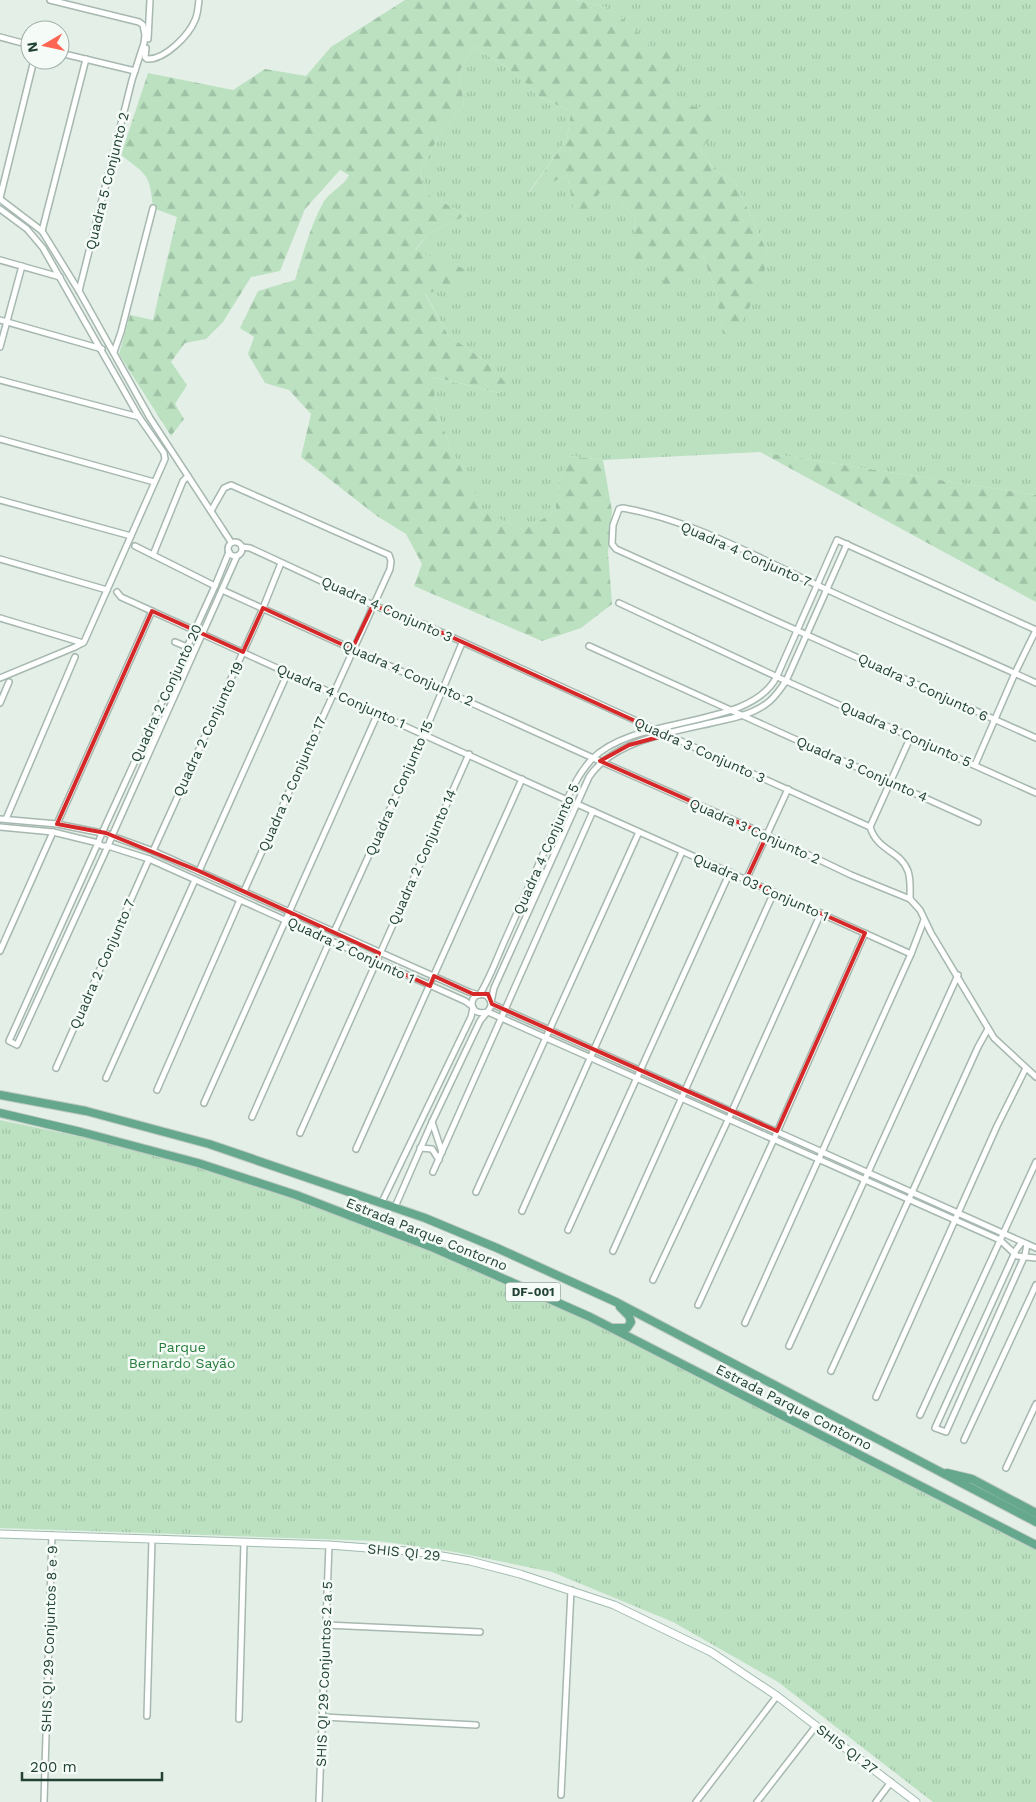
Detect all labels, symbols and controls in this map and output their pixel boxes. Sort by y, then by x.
north arrow [20,20,70,70]
text: N [23,41,41,53]
street label: Quadra 5 Conjunto 2 [82,110,132,252]
street label: Quadra 4 Conjunto 7 [678,518,814,590]
street label: Quadra 4 Conjunto 3 [319,573,455,645]
street label: Quadra 2 Conjunto 20 [127,622,205,764]
street label: Quadra 4 Conjunto 2 [340,637,476,709]
street label: Quadra 3 Conjunto 6 [855,650,991,724]
street label: Quadra 2 Conjunto 19 [170,659,246,799]
street label: Quadra 4 Conjunto 1 [274,660,408,732]
street label: Quadra 3 Conjunto 5 [838,698,974,770]
street label: Quadra 2 Conjunto 17 [255,714,329,854]
street label: Quadra 3 Conjunto 3 [632,714,768,786]
street label: Quadra 2 Conjunto 15 [362,718,436,858]
street label: Quadra 3 Conjunto 4 [794,733,930,805]
street label: Quadra 4 Conjunto 5 [510,781,582,917]
street label: Quadra 2 Conjunto 14 [385,787,459,927]
street label: Quadra 3 Conjunto 2 [687,795,823,867]
street label: Quadra 03 Conjunto 1 [691,850,831,924]
street label: Quadra 2 Conjunto 7 [66,896,138,1031]
street label: Quadra 2 Conjunto 1 [285,913,417,987]
street label: Estrada Parque Contorno [344,1194,510,1274]
road number: DF-001 [506,1282,560,1301]
park label: Parque Bernardo Sayão [129,1339,235,1371]
street label: Estrada Parque Contorno [713,1361,875,1453]
street label: SHIS QI 29 [367,1540,441,1564]
street label: SHIS QI 29 Conjuntos 8 e 9 [38,1545,60,1733]
street label: SHIS QI 29 Conjuntos 2 a 5 [313,1581,335,1767]
street label: SHIS QI 27 [813,1721,881,1777]
scale bar [22,1750,162,1782]
text: 200 m [30,1758,77,1776]

